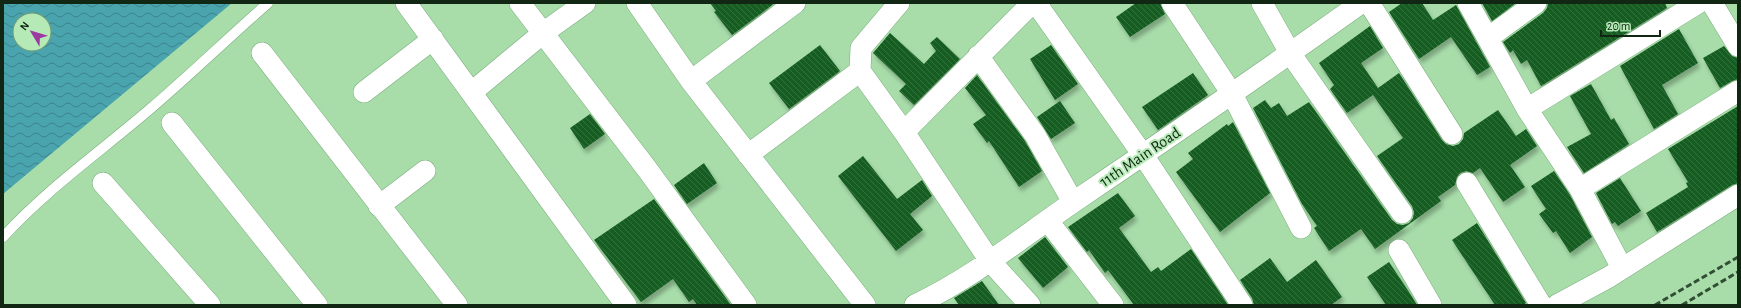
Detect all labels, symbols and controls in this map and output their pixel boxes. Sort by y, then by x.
north arrow [12,12,52,52]
scale bar [1601,12,1660,38]
text: N [18,20,31,33]
text: 20 m [1607,20,1630,32]
street label: 11th Main Road [1097,124,1183,190]

